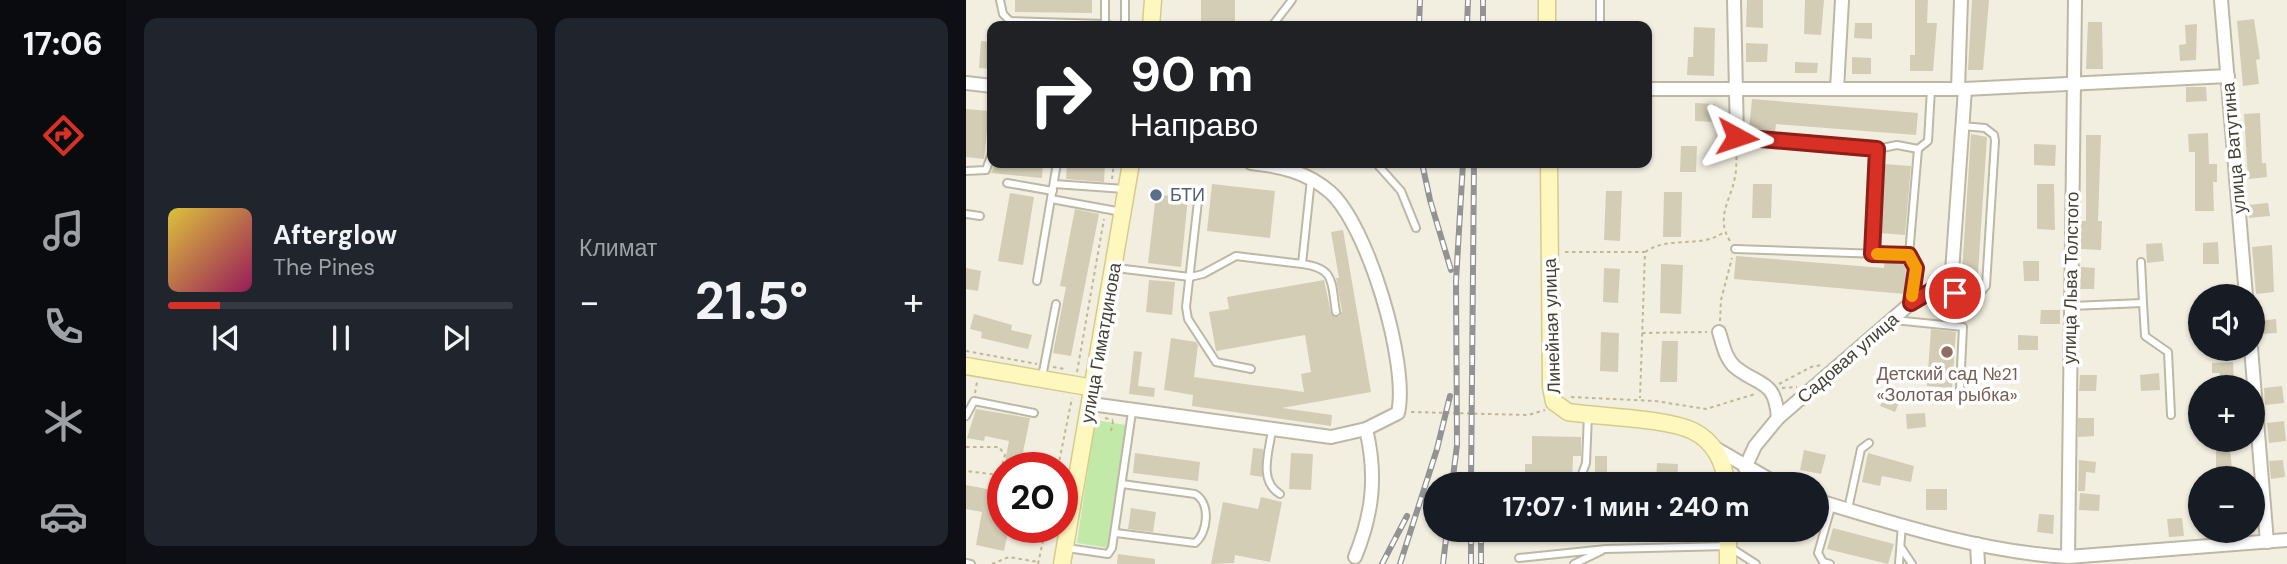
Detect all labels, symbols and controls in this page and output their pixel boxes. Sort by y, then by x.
text: 17:06 [23,23,103,65]
text: 90 m [1130,42,1253,106]
icon: right [1015,49,1106,140]
street label: улица Ватутина [2216,80,2252,215]
position arrow [1700,100,1774,174]
text: Направо [1130,104,1258,146]
icon: directions [39,111,88,160]
place label: БТИ [1170,183,1205,207]
marker: БТИ [1148,187,1164,203]
street label: улица Льва Толстого [2057,192,2085,364]
icon: music [39,206,88,255]
text: Afterglow [273,218,397,252]
text: Климат [579,233,657,263]
text: The Pines [273,252,375,282]
street label: Линейная улица [1538,257,1566,394]
street label: улица Гиматдинова [1075,260,1127,425]
pin [1925,263,1985,323]
text: 21.5° [695,267,808,335]
icon: arrive [1936,274,1974,312]
text: − [579,277,600,327]
text: + [903,277,924,327]
map controls [2188,284,2265,543]
button: sound [2188,284,2265,361]
icon: phone [39,302,88,351]
street label: Садовая улица [1792,307,1905,409]
icon: previous [207,319,245,357]
icon: pause [322,319,360,357]
icon: next [437,319,475,357]
marker: Детский сад №21 «Золотая рыбка» [1939,344,1955,360]
place label: Детский сад №21 «Золотая рыбка» [1876,362,2018,407]
button: + [2188,375,2265,452]
icon: climate [39,397,88,446]
speed limit sign: 20 [987,452,1078,543]
button: − [2188,466,2265,543]
text: 17:07 · 1 мин · 240 m [1503,490,1749,524]
icon: car [39,492,88,541]

